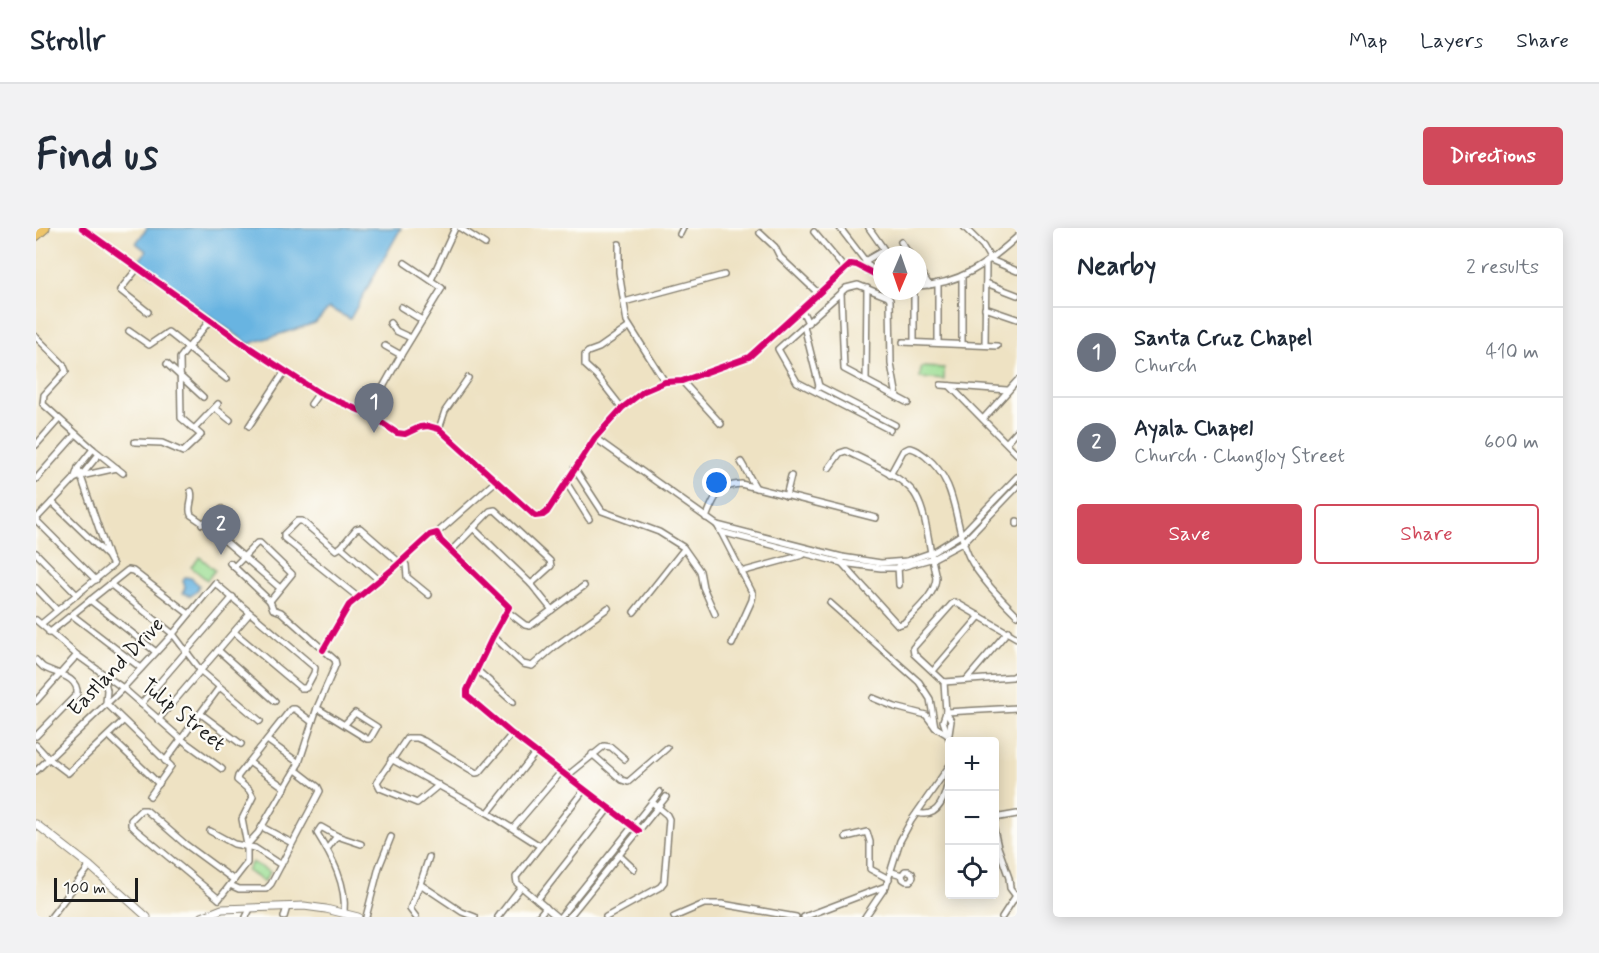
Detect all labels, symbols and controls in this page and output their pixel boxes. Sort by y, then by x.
text: Strollr [30,23,105,60]
text: Map [1349,27,1387,55]
text: Layers [1420,27,1483,55]
text: Share [1516,27,1569,55]
button: Directions [1423,127,1563,185]
text: Find us [36,129,158,184]
north arrow [873,246,927,300]
text: Nearby [1077,250,1156,284]
text: 2 results [1466,254,1539,281]
text: Santa Cruz Chapel [1134,325,1312,353]
text: 1 [1092,339,1101,366]
text: 410 m [1485,339,1539,366]
text: Church [1134,353,1197,380]
pin: 1 [354,384,394,433]
text: Ayala Chapel [1134,415,1253,443]
text: 2 [1092,429,1101,456]
text: 600 m [1484,429,1539,456]
text: Church · Chongloy Street [1134,443,1345,470]
your location [702,468,731,497]
button: Save [1077,504,1302,564]
button: Share [1314,504,1539,564]
pin: 2 [202,506,240,555]
street label: Eastland Drive [62,611,170,723]
street label: Tulip Street [135,672,231,758]
map controls [945,737,999,899]
button: + [945,737,999,791]
button: − [945,791,999,845]
button: locate [945,845,999,899]
scale bar [54,875,138,902]
text: 100 m [63,878,106,899]

